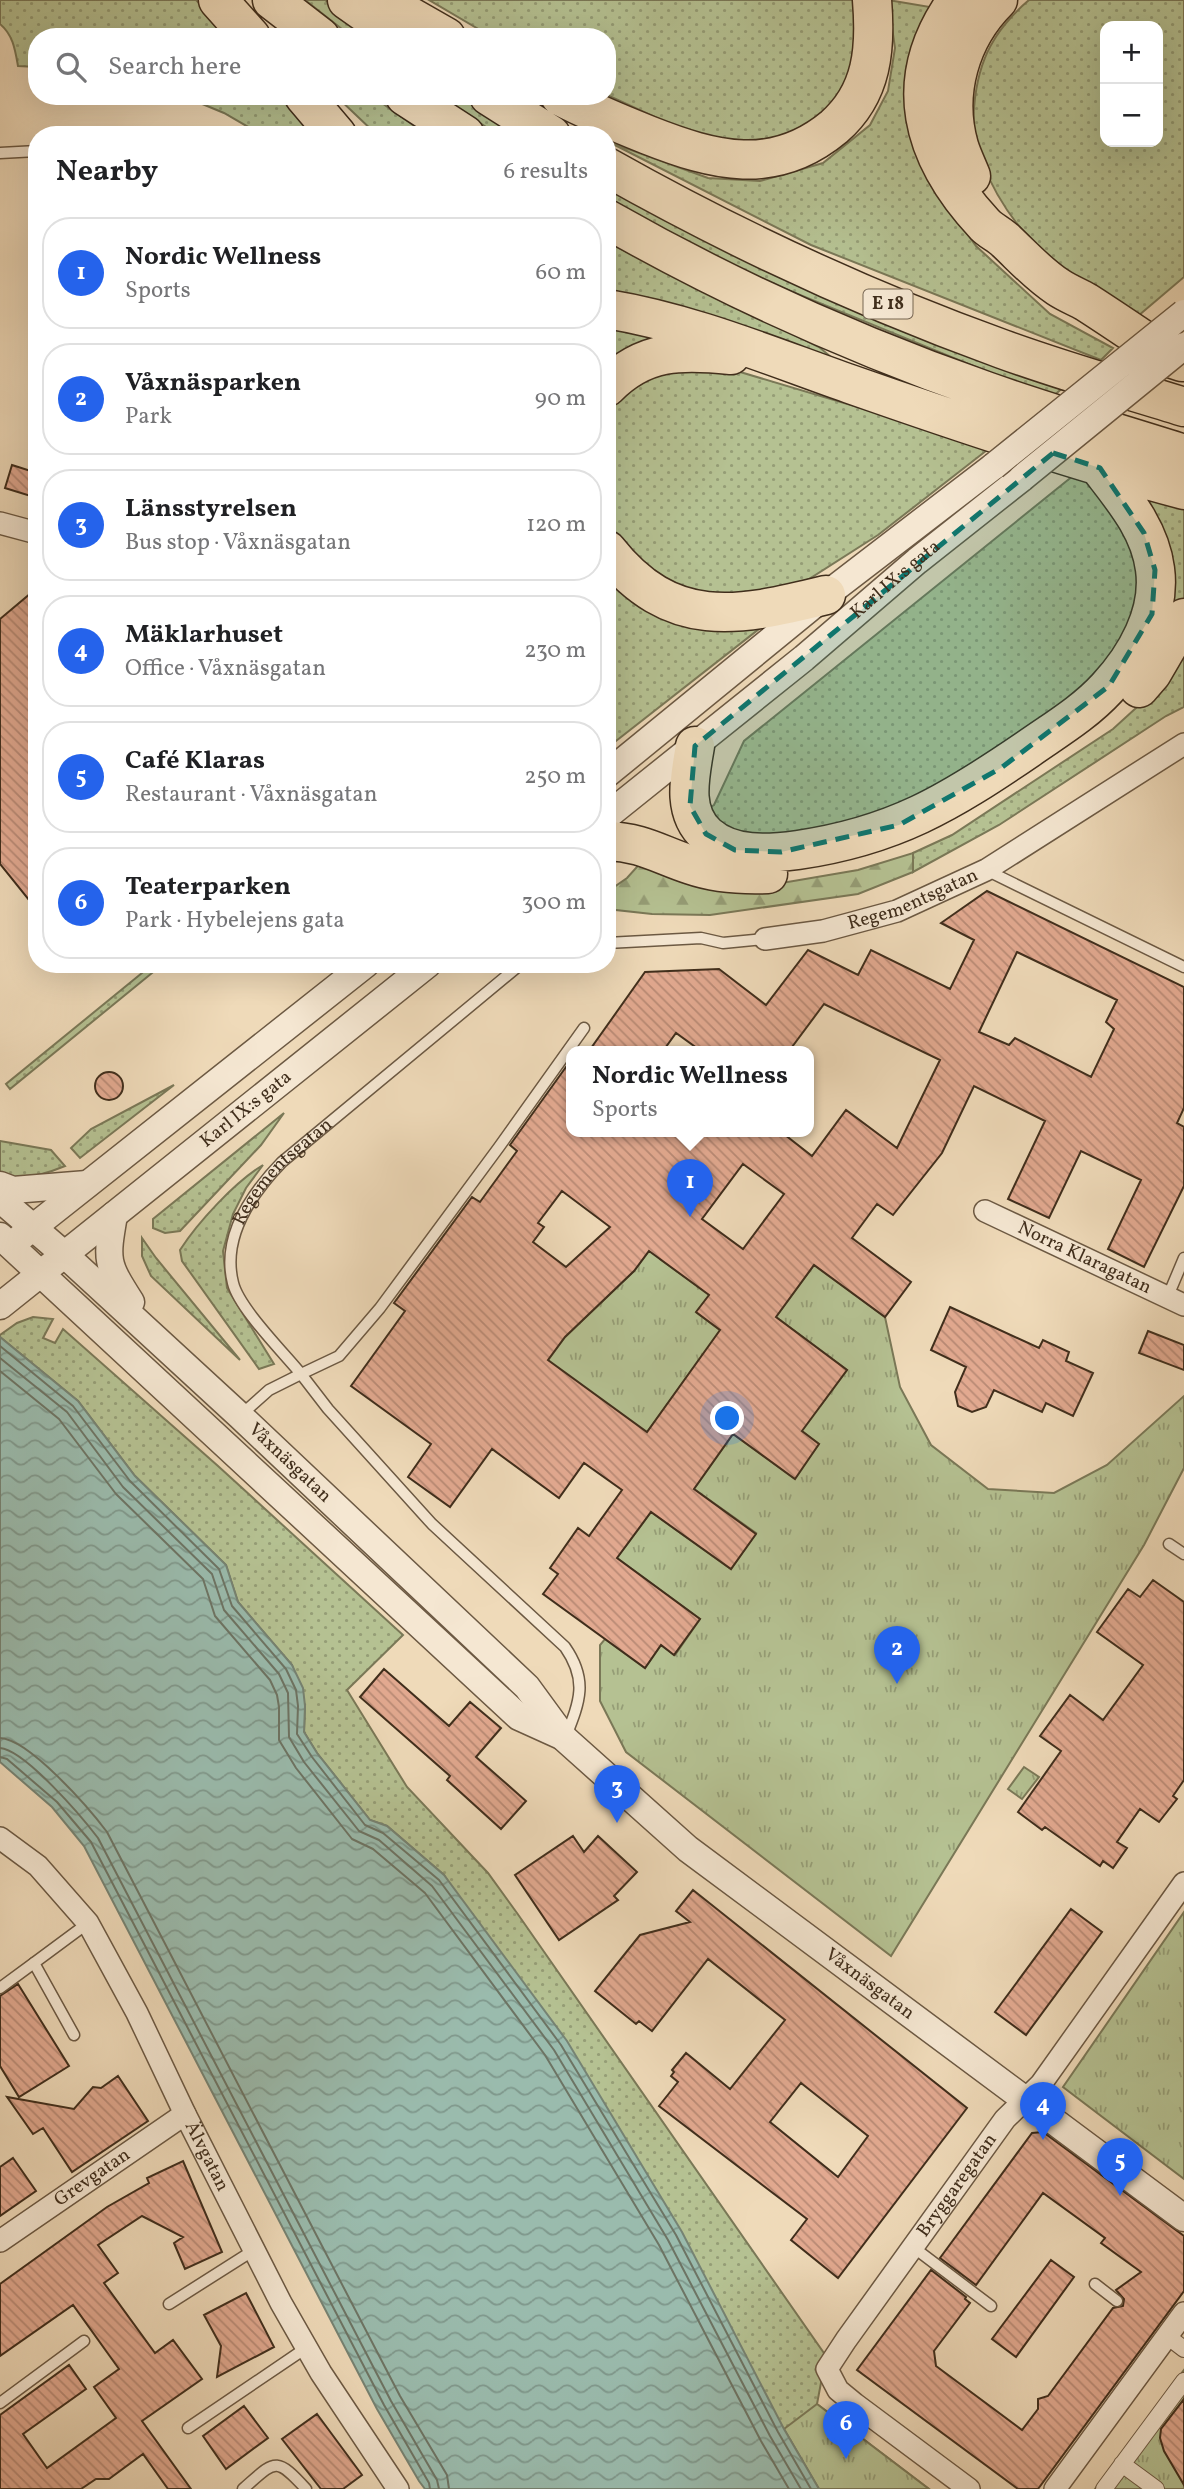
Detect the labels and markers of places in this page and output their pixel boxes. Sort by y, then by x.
pin: 1 [667,1159,713,1217]
pin: 2 [874,1626,920,1684]
pin: 3 [594,1765,640,1823]
pin: 4 [1020,2082,1066,2140]
pin: 5 [1097,2138,1143,2196]
pin: 6 [823,2401,869,2459]

